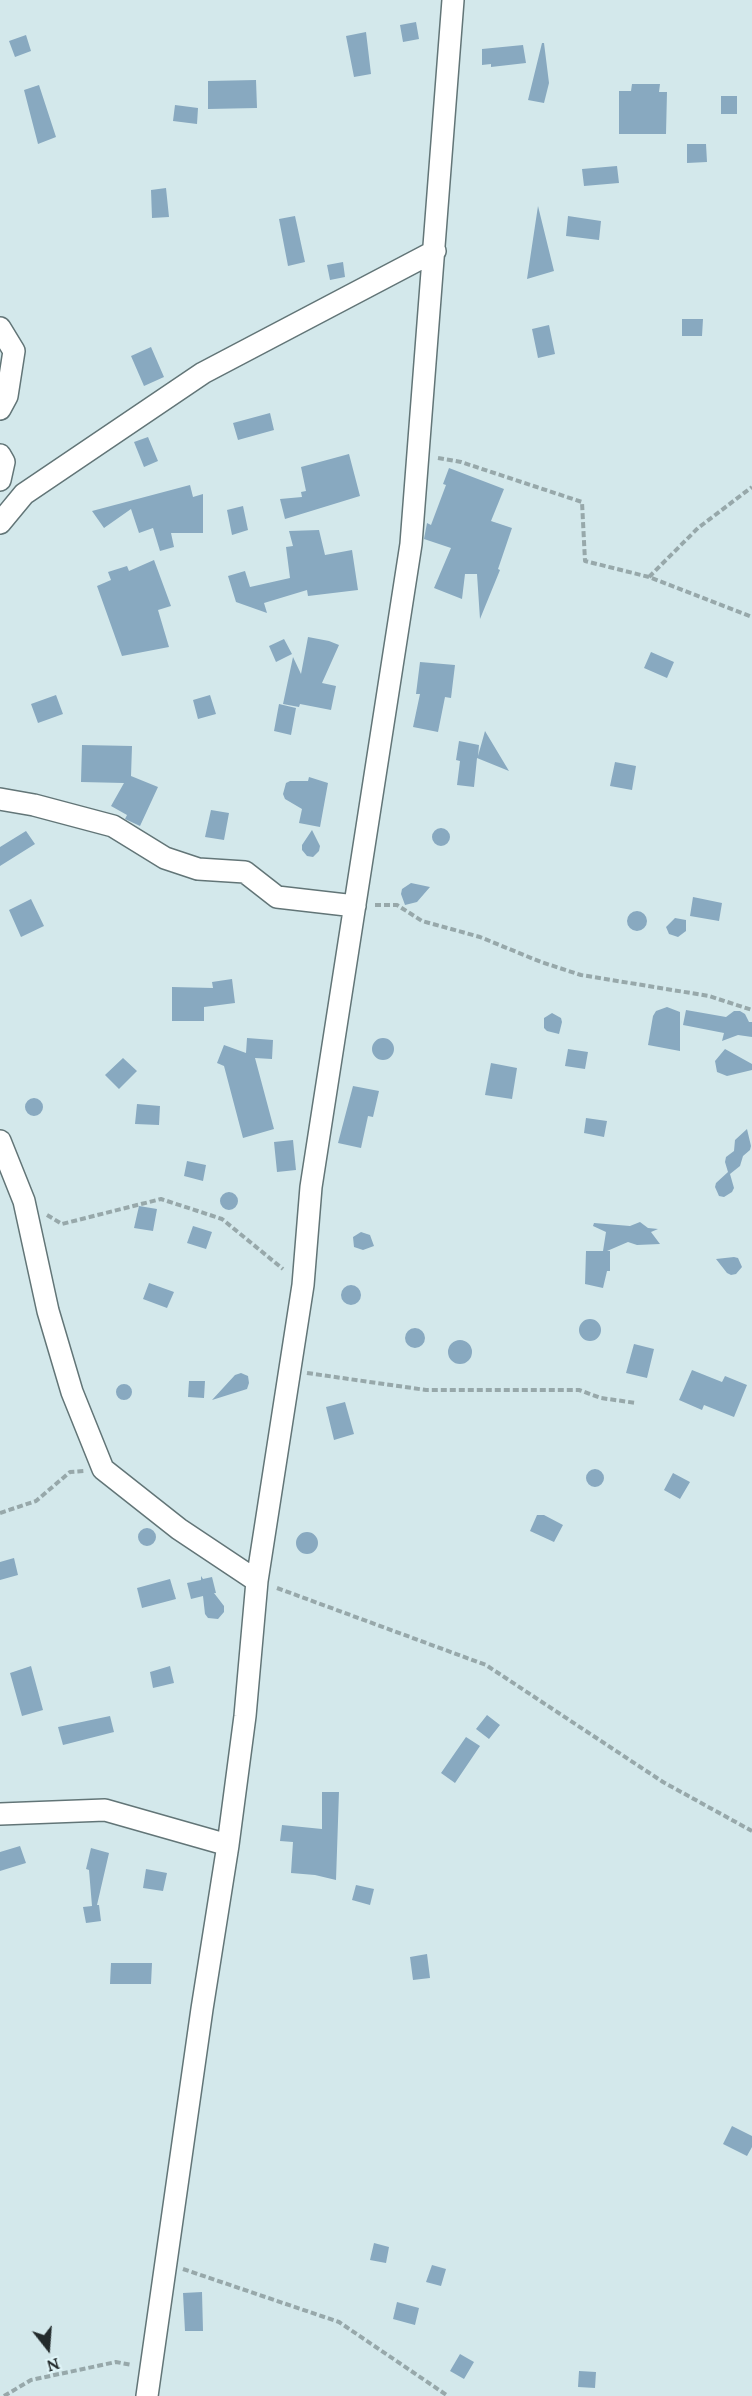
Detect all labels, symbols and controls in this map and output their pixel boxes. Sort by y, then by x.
north arrow [18,2318,78,2378]
text: N [44,2354,62,2377]

